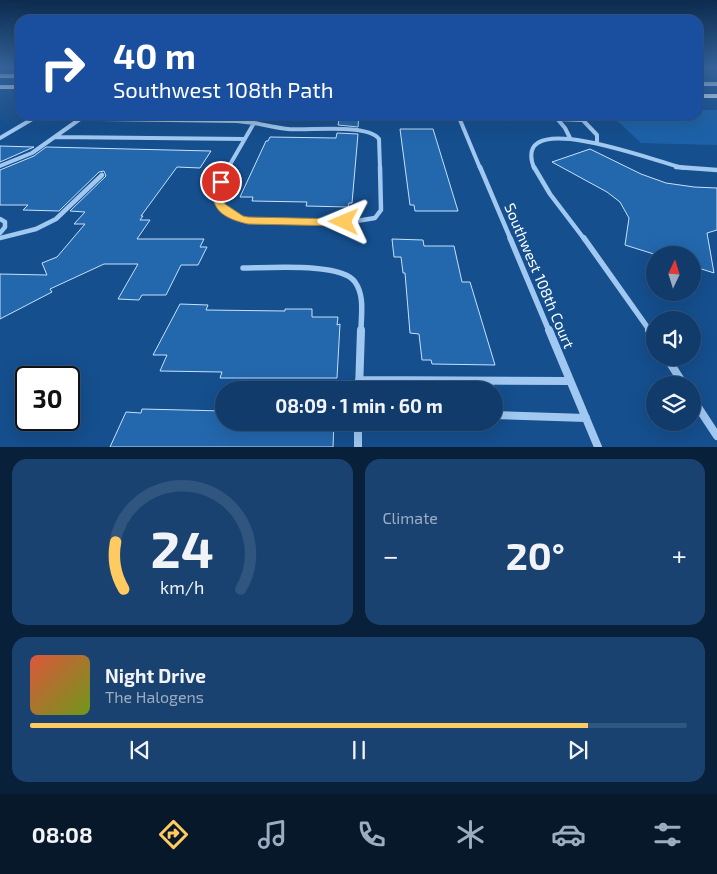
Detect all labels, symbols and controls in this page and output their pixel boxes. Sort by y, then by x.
text: 40 m [113,34,196,76]
icon: right [30,35,95,100]
text: Southwest 108th Path [113,76,333,102]
pin [200,161,242,203]
icon: arrive [207,168,235,196]
position arrow [317,195,369,247]
street label: Southwest 108th Court [501,200,579,351]
north arrow [646,246,701,301]
map controls [646,246,701,431]
button: sound [646,311,701,366]
speed limit sign: 30 [15,366,80,431]
button: layers [646,376,701,431]
text: 08:09 · 1 min · 60 m [275,394,443,417]
text: Climate [383,508,438,527]
text: 24 [151,516,214,578]
text: 20° [506,532,565,578]
text: − [383,538,399,572]
text: + [672,538,687,572]
text: km/h [160,576,204,598]
text: Night Drive [105,664,206,687]
text: The Halogens [105,687,204,706]
icon: previous [126,736,154,764]
icon: pause [345,736,373,764]
icon: next [564,736,592,764]
icon: directions [156,817,191,852]
icon: music [255,817,290,852]
icon: phone [354,817,389,852]
icon: climate [453,817,488,852]
icon: car [551,817,586,852]
icon: filters [650,817,685,852]
text: 08:08 [32,821,93,847]

